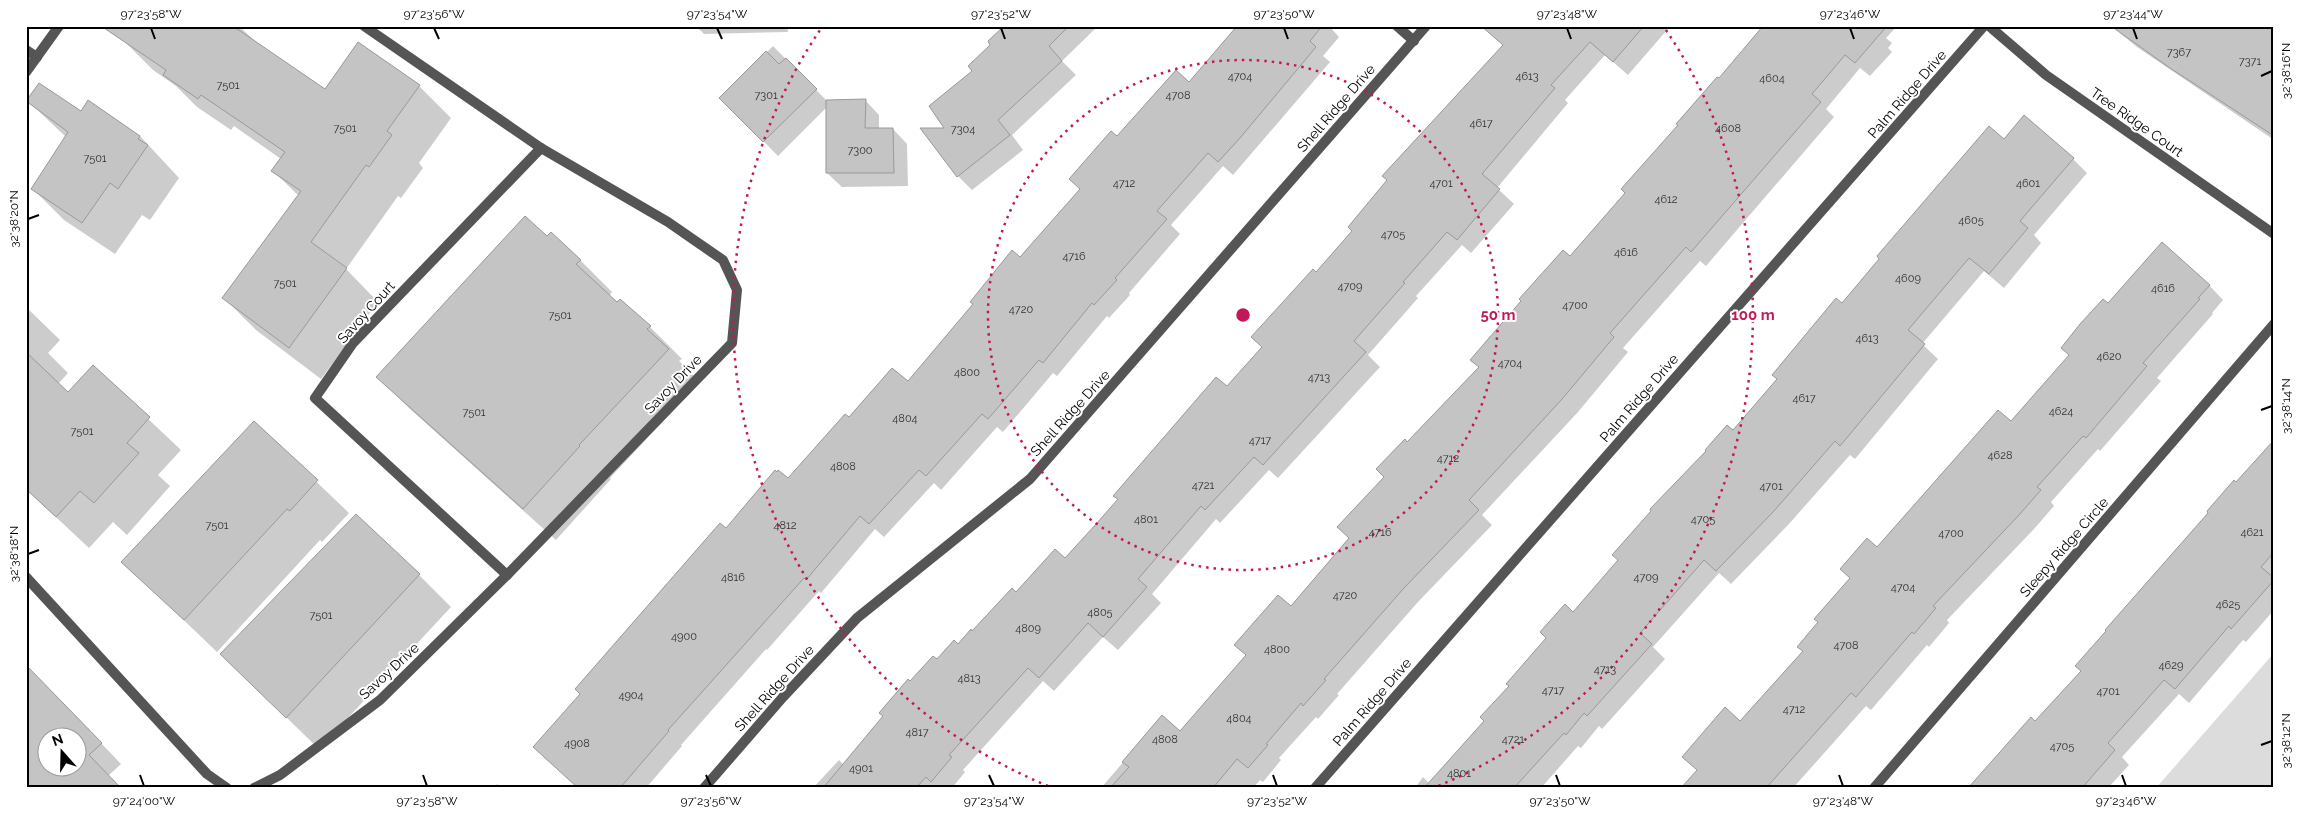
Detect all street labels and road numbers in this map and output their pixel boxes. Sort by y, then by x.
street label: Palm Ridge Drive [1864,47,1950,141]
street label: Shell Ridge Drive [1294,61,1378,155]
street label: Tree Ridge Court [2088,84,2187,160]
street label: Savoy Court [334,278,398,346]
street label: Savoy Drive [641,351,705,417]
street label: Palm Ridge Drive [1596,351,1682,445]
street label: Shell Ridge Drive [1027,367,1113,459]
street label: Sleepy Ridge Circle [2017,494,2111,600]
street label: Savoy Drive [356,639,422,703]
street label: Shell Ridge Drive [731,642,817,734]
street label: Palm Ridge Drive [1329,655,1415,749]

